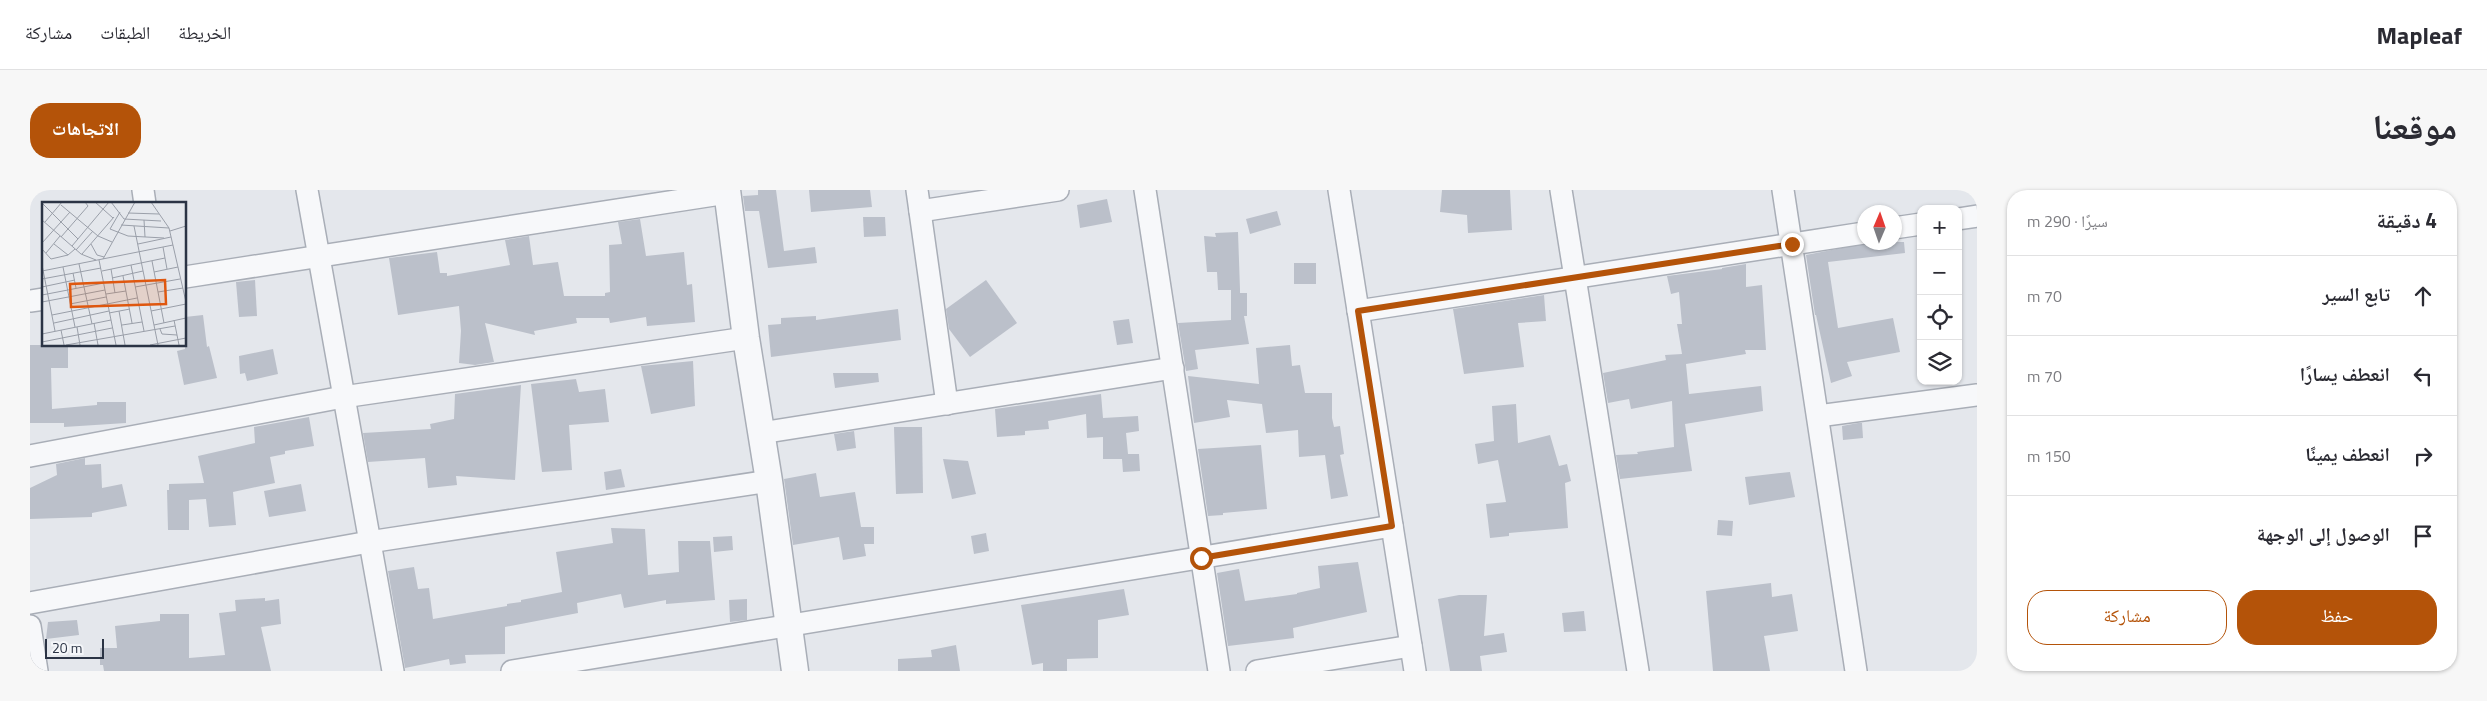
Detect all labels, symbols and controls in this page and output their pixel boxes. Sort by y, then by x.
text: Mapleaf [2377,17,2462,53]
text: مشاركة [25,19,72,46]
text: الطبقات [100,19,150,46]
text: الخريطة [178,19,231,46]
text: موقعنا [2372,99,2457,153]
button: الاتجاهات [30,103,141,158]
inset map [42,202,186,346]
text: 4 دقيقة [2377,204,2437,236]
north arrow [1857,205,1902,250]
map controls [1917,205,1962,385]
button: + [1917,205,1962,250]
text: سيرًا · 290 m [2027,209,2108,233]
route end [1781,233,1804,256]
button: − [1917,250,1962,295]
text: تابع السير [2322,279,2390,308]
icon: ahead [2409,282,2437,310]
text: 70 m [2027,284,2062,308]
button: locate [1917,295,1962,340]
button: layers [1917,340,1962,385]
text: انعطف يسارًا [2300,359,2390,388]
icon: left [2409,362,2437,390]
text: 70 m [2027,364,2062,388]
text: انعطف يمينًا [2305,439,2390,468]
icon: right [2409,442,2437,470]
text: 150 m [2027,444,2071,468]
text: الوصول إلى الوجهة [2257,519,2390,548]
icon: arrive [2409,522,2437,550]
route start [1190,547,1213,570]
button: مشاركة [2027,590,2227,645]
button: حفظ [2237,590,2437,645]
scale bar [45,636,104,659]
text: 20 m [52,637,82,658]

